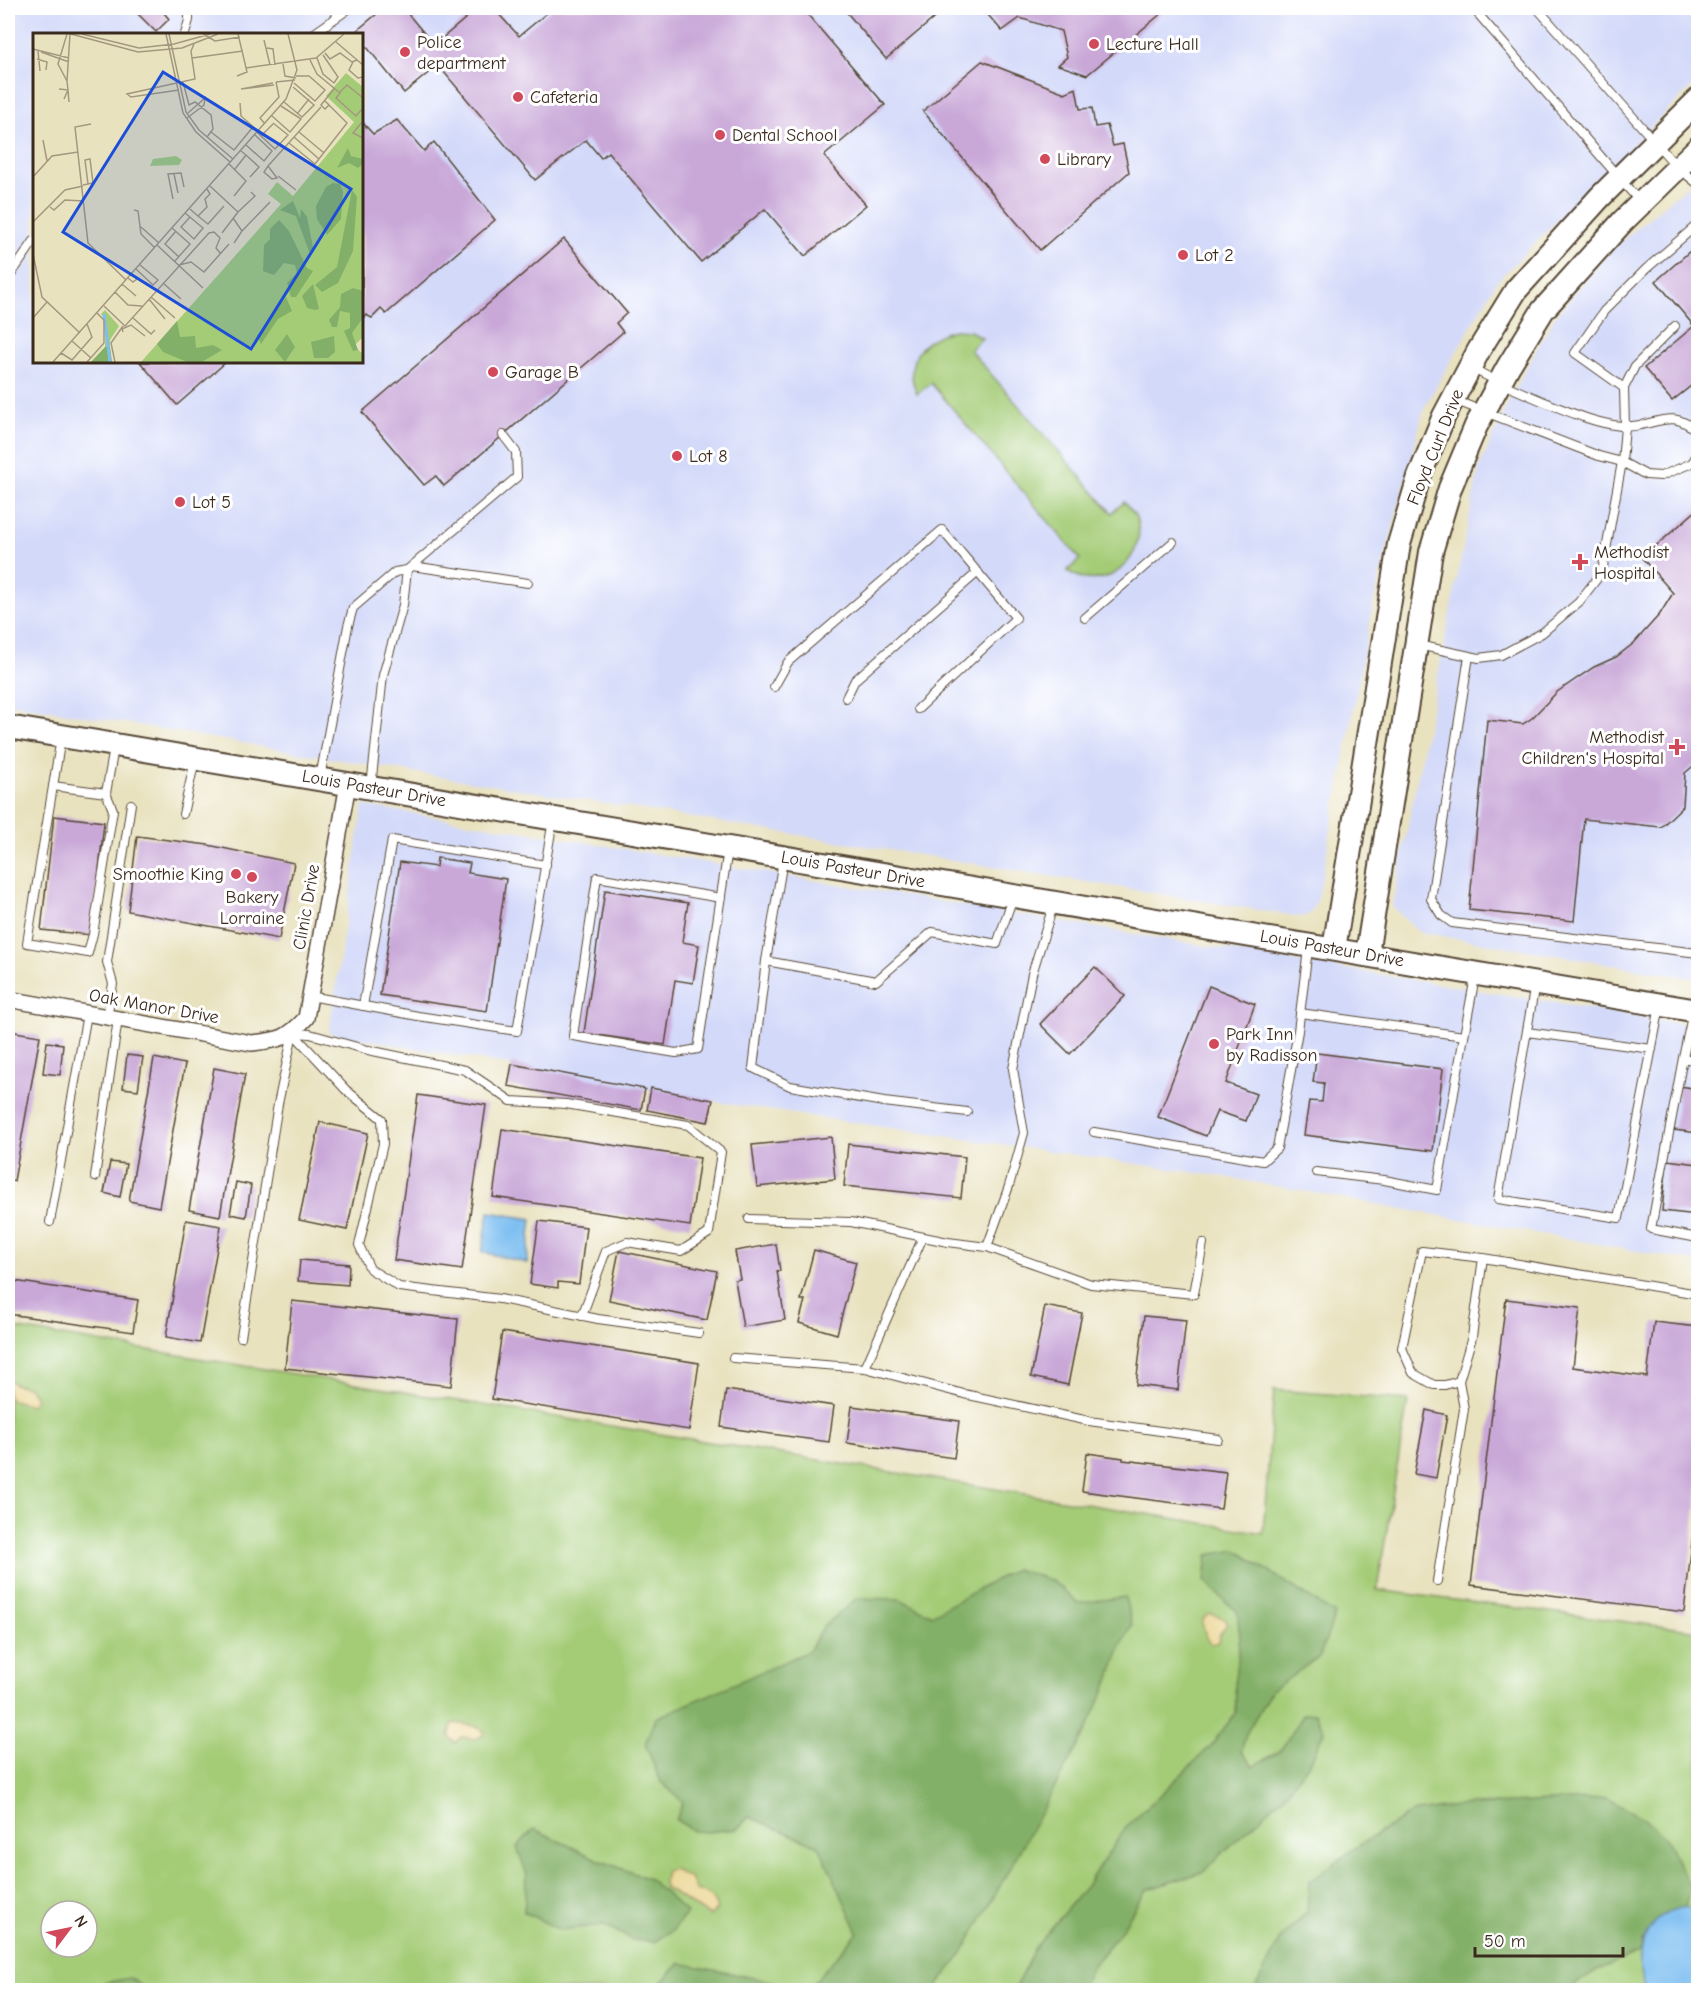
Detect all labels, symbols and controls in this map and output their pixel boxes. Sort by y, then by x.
place label: Police department [417,32,507,74]
inset map [33,33,363,363]
place label: Lecture Hall [1106,34,1199,55]
marker: Lecture Hall [1087,37,1101,51]
marker: Police department [398,45,412,59]
place label: Cafeteria [530,87,598,108]
marker: Cafeteria [511,90,525,104]
place label: Dental School [732,125,837,146]
marker: Dental School [713,128,727,142]
place label: Library [1057,149,1112,170]
marker: Library [1038,152,1052,166]
place label: Lot 2 [1195,245,1234,266]
marker: Lot 2 [1176,248,1190,262]
place label: Garage B [505,362,579,383]
marker: Garage B [486,365,500,379]
street label: Floyd Curl Drive [1403,386,1468,508]
place label: Lot 8 [689,446,727,467]
marker: Lot 8 [670,449,684,463]
place label: Lot 5 [192,492,231,513]
marker: Lot 5 [173,495,187,509]
place label: Methodist Hospital [1594,542,1670,584]
marker: Methodist Hospital [1571,553,1589,571]
place label: Methodist Children's Hospital [1522,727,1665,769]
marker: Methodist Children's Hospital [1668,738,1686,756]
street label: Louis Pasteur Drive [300,765,448,811]
street label: Louis Pasteur Drive [779,846,927,892]
street label: Clinic Drive [289,863,324,952]
place label: Smoothie King [113,864,224,885]
marker: Smoothie King [229,867,243,881]
marker: Bakery Lorraine [245,870,259,884]
place label: Bakery Lorraine [220,887,284,929]
street label: Louis Pasteur Drive [1258,925,1406,971]
street label: Oak Manor Drive [87,985,220,1028]
place label: Park Inn by Radisson [1226,1024,1317,1066]
marker: Park Inn by Radisson [1207,1037,1221,1051]
north arrow [39,1899,99,1959]
text: N [70,1912,91,1931]
scale bar [1475,1920,1624,1958]
text: 50 m [1484,1931,1526,1952]

